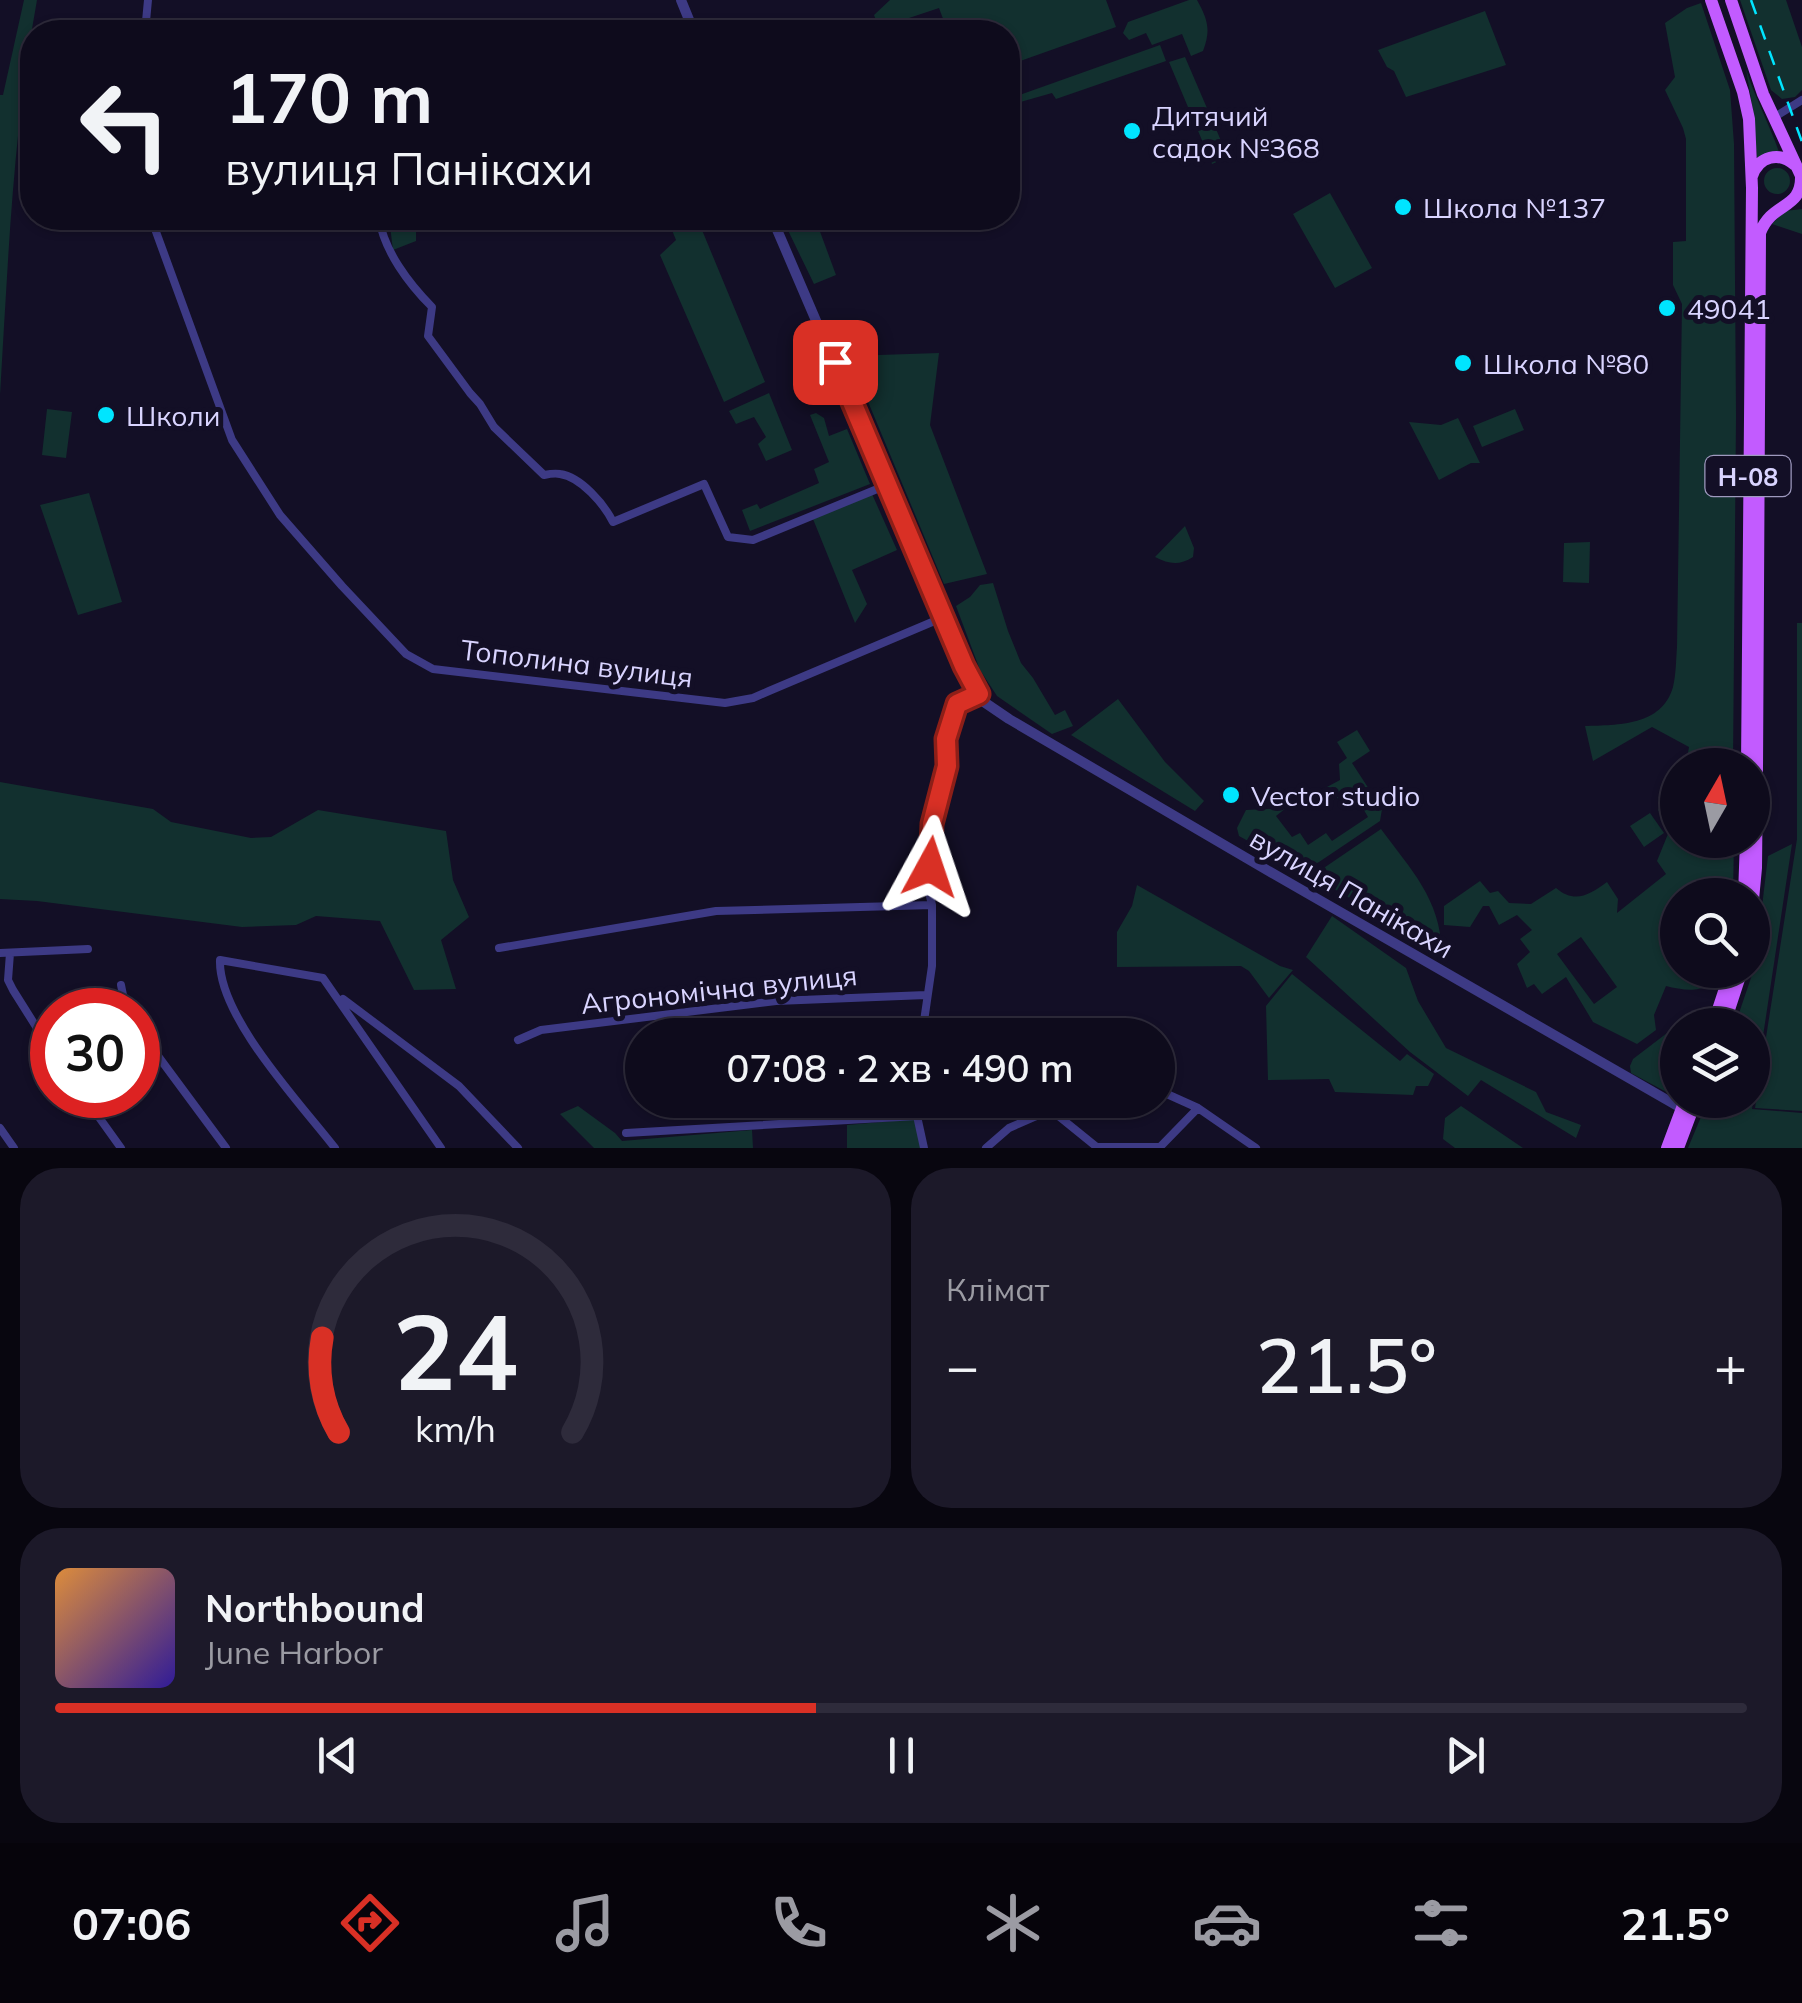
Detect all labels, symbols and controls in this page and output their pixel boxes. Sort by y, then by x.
text: 170 m [225,53,433,141]
icon: left [60,60,190,190]
place label: Дитячий садок №368 [1152,98,1320,165]
marker: Дитячий садок №368 [1121,120,1143,142]
text: вулиця Панікахи [225,140,593,196]
place label: Школа №137 [1423,190,1606,225]
marker: Школа №137 [1392,196,1414,218]
place label: 49041 [1687,291,1771,326]
marker: 49041 [1656,297,1678,319]
pin [793,320,878,405]
icon: arrive [808,335,863,390]
place label: Школа №80 [1483,346,1649,381]
marker: Школа №80 [1452,352,1474,374]
place label: Школи [126,398,220,433]
marker: Школи [95,404,117,426]
road number: Н-08 [1706,456,1790,496]
street label: Тополина вулиця [459,631,695,695]
north arrow [1660,748,1770,858]
map controls [1660,748,1770,1118]
place label: Vector studio [1251,778,1420,813]
marker: Vector studio [1220,784,1242,806]
position arrow [878,815,982,919]
street label: вулиця Панікахи [1244,821,1460,965]
button: search [1660,878,1770,988]
street label: Агрономічна вулиця [579,957,859,1021]
speed limit sign: 30 [30,988,160,1118]
button: layers [1660,1008,1770,1118]
text: 07:08 · 2 хв · 490 m [727,1044,1073,1092]
text: Клімат [946,1269,1049,1309]
text: 24 [393,1285,518,1416]
text: 21.5° [1256,1318,1437,1412]
text: − [946,1331,979,1400]
text: + [1714,1331,1747,1400]
text: km/h [415,1406,496,1451]
text: Northbound [205,1584,425,1632]
text: June Harbor [205,1632,383,1672]
icon: previous [310,1728,365,1783]
icon: pause [874,1728,929,1783]
icon: next [1438,1728,1493,1783]
icon: directions [335,1888,405,1958]
icon: music [550,1888,620,1958]
icon: phone [764,1888,834,1958]
icon: climate [978,1888,1048,1958]
icon: car [1192,1888,1262,1958]
icon: filters [1406,1888,1476,1958]
text: 07:06 [72,1895,191,1951]
text: 21.5° [1621,1895,1730,1951]

